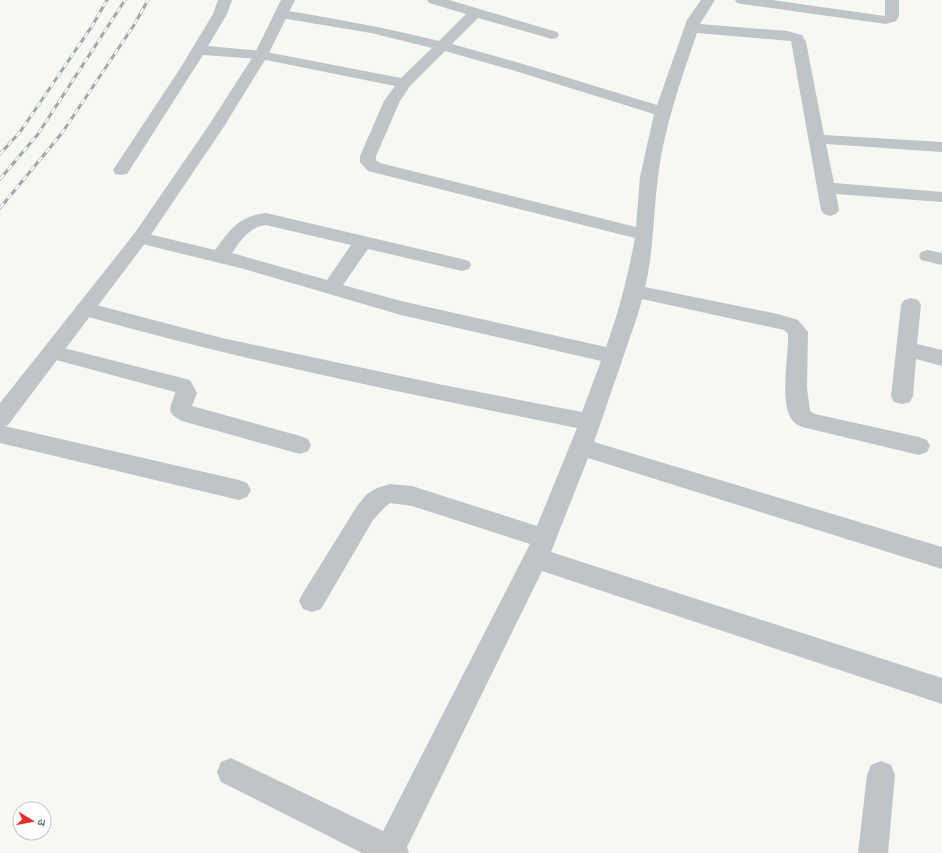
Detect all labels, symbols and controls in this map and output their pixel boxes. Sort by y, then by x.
north arrow [12,801,52,841]
text: उ [34,818,48,828]

